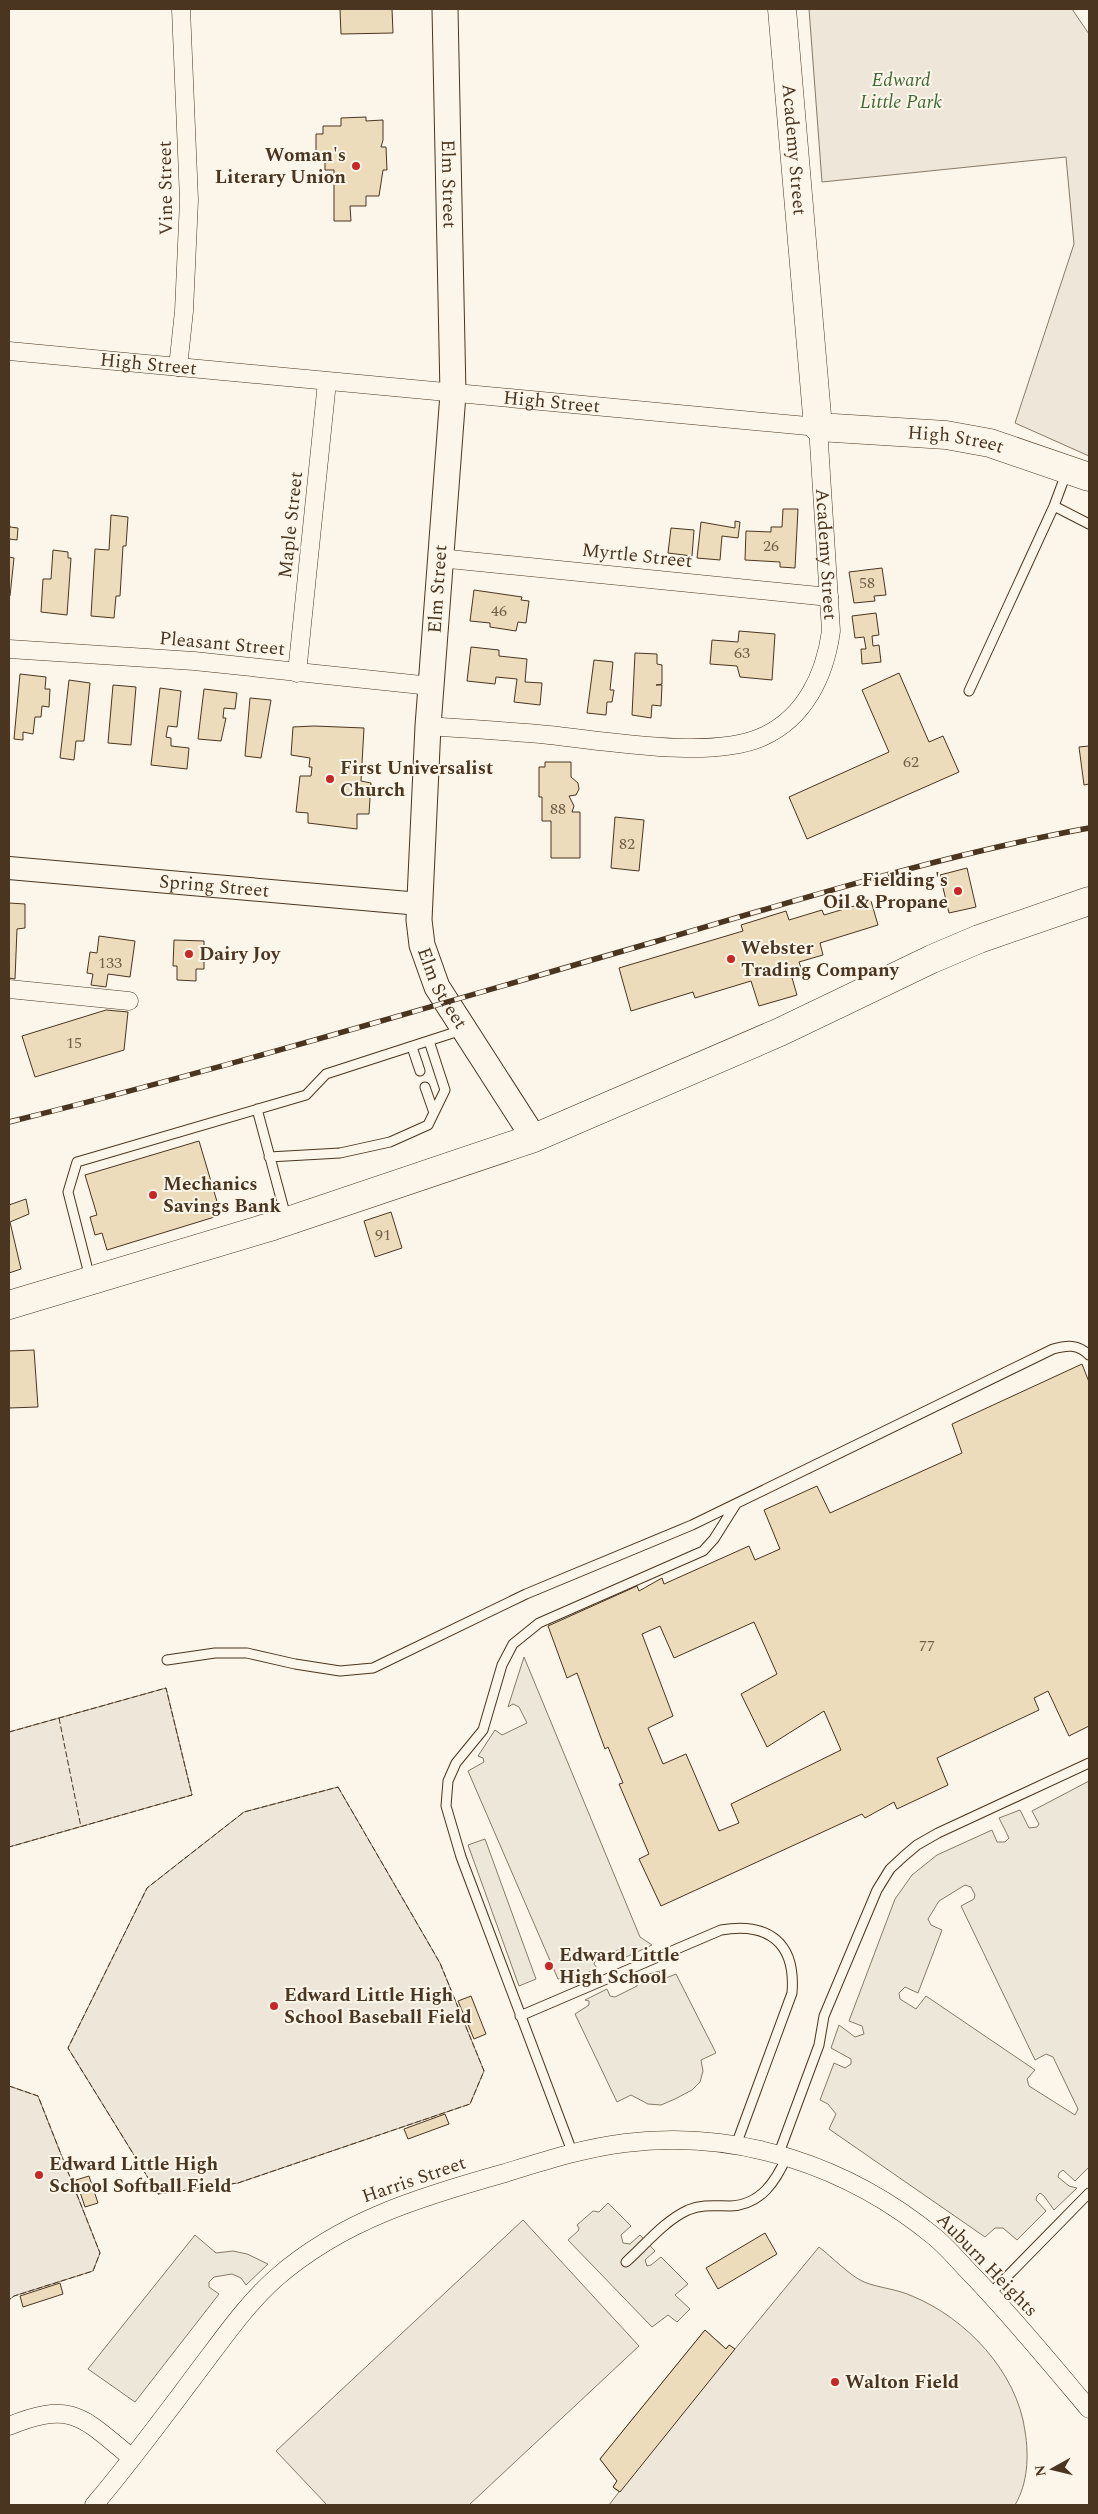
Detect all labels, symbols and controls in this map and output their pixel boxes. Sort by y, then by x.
park label: Edward Little Park [860,66,942,117]
street label: Academy Street [774,82,814,217]
street label: Elm Street [433,139,464,229]
street label: Vine Street [151,140,181,236]
place label: Woman's Literary Union [215,141,346,192]
marker: Woman's Literary Union [350,160,362,172]
street label: High Street [99,345,198,383]
street label: High Street [502,383,602,421]
street label: High Street [907,418,1008,461]
street label: Maple Street [271,470,311,580]
street label: Academy Street [807,487,845,621]
house number: 26 [763,534,779,558]
street label: Myrtle Street [580,536,694,576]
street label: Elm Street [420,543,456,634]
house number: 58 [859,571,875,595]
house number: 46 [491,599,507,623]
street label: Pleasant Street [158,624,286,664]
house number: 63 [734,641,750,665]
house number: 62 [903,750,919,774]
place label: First Universalist Church [340,754,493,805]
marker: First Universalist Church [324,773,336,785]
house number: 88 [550,797,566,821]
house number: 82 [619,832,635,856]
place label: Fielding's Oil & Propane [823,866,948,917]
street label: Spring Street [158,867,271,905]
marker: Fielding's Oil & Propane [952,885,964,897]
place label: Webster Trading Company [741,934,900,985]
place label: Dairy Joy [199,940,281,969]
street label: Elm Street [409,943,475,1035]
marker: Dairy Joy [183,948,195,960]
house number: 133 [98,951,122,975]
marker: Webster Trading Company [725,953,737,965]
house number: 15 [66,1031,82,1055]
place label: Mechanics Savings Bank [163,1170,281,1221]
marker: Mechanics Savings Bank [147,1189,159,1201]
house number: 91 [375,1223,391,1247]
house number: 77 [919,1634,935,1658]
place label: Edward Little High School [559,1941,679,1992]
marker: Edward Little High School [543,1960,555,1972]
place label: Edward Little High School Baseball Field [284,1981,472,2032]
marker: Edward Little High School Baseball Field [268,2000,280,2012]
street label: Harris Street [358,2149,470,2211]
place label: Edward Little High School Softball Field [49,2150,232,2201]
marker: Edward Little High School Softball Field [33,2169,45,2181]
street label: Auburn Heights [929,2206,1045,2324]
place label: Walton Field [845,2368,959,2397]
marker: Walton Field [829,2376,841,2388]
north arrow [1028,2444,1078,2494]
text: N [1029,2464,1052,2478]

